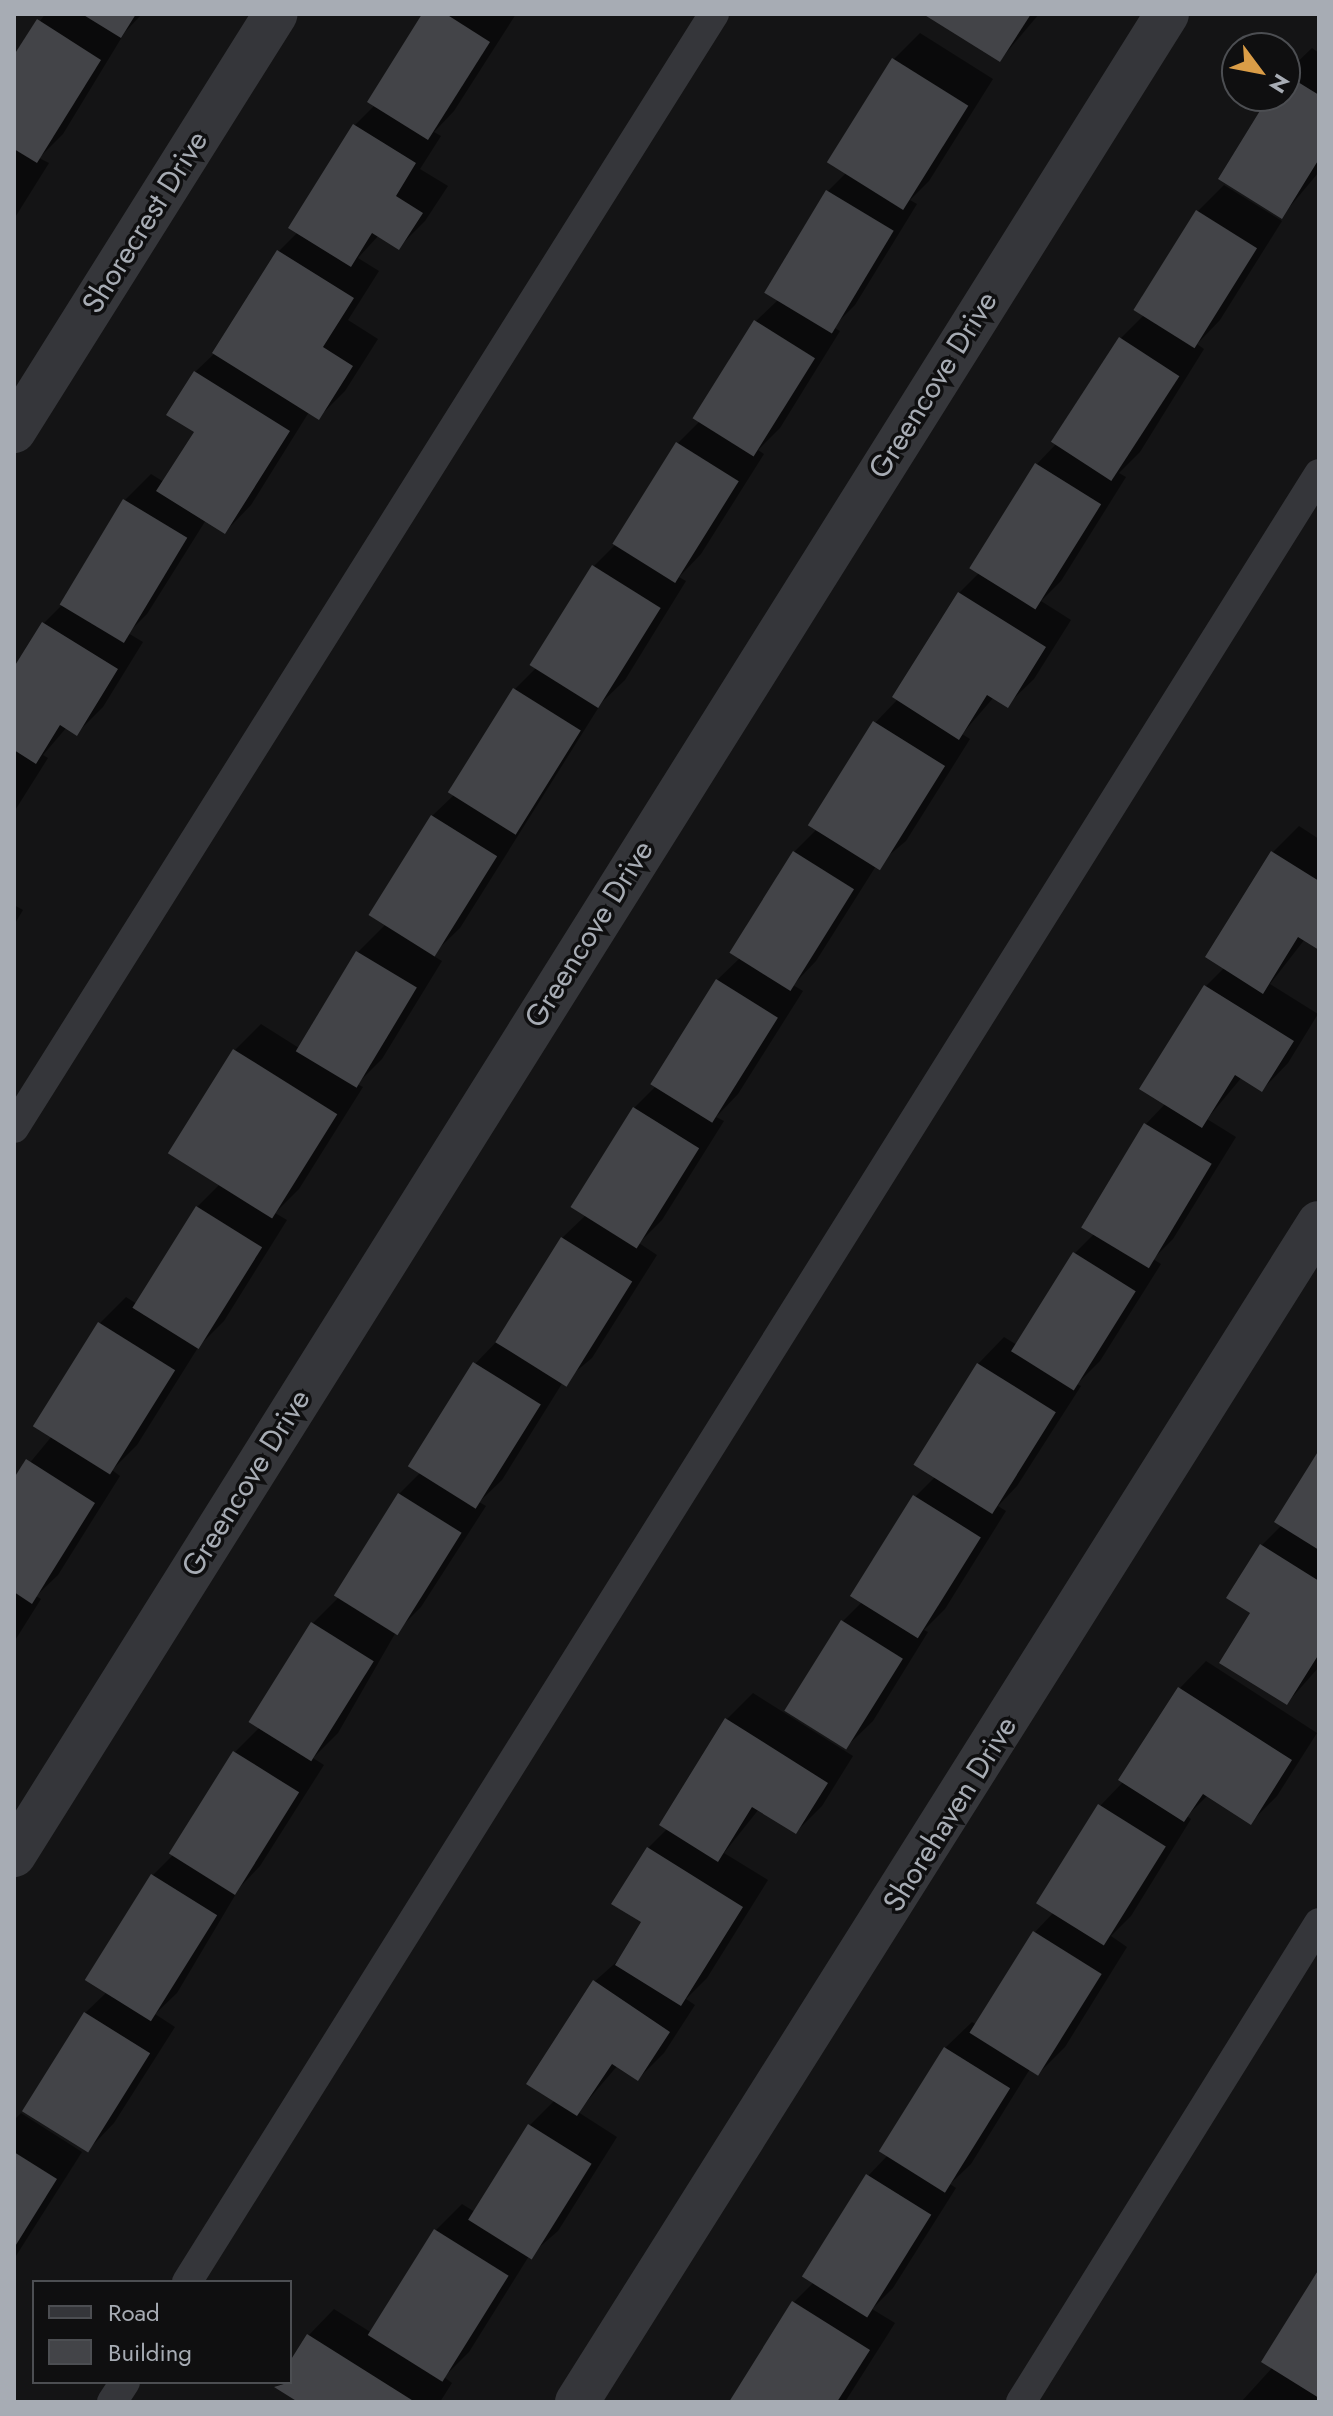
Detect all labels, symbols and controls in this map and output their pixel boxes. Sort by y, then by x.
north arrow [1221,32,1301,112]
text: N [1261,68,1298,100]
street label: Shorecrest Drive [74,124,216,320]
street label: Greencove Drive [861,285,1005,485]
street label: Greencove Drive [517,834,661,1034]
street label: Greencove Drive [174,1383,318,1583]
street label: Shorehaven Drive [876,1710,1024,1918]
legend [32,2280,292,2384]
text: Road [108,2295,160,2330]
text: Building [108,2335,192,2370]

